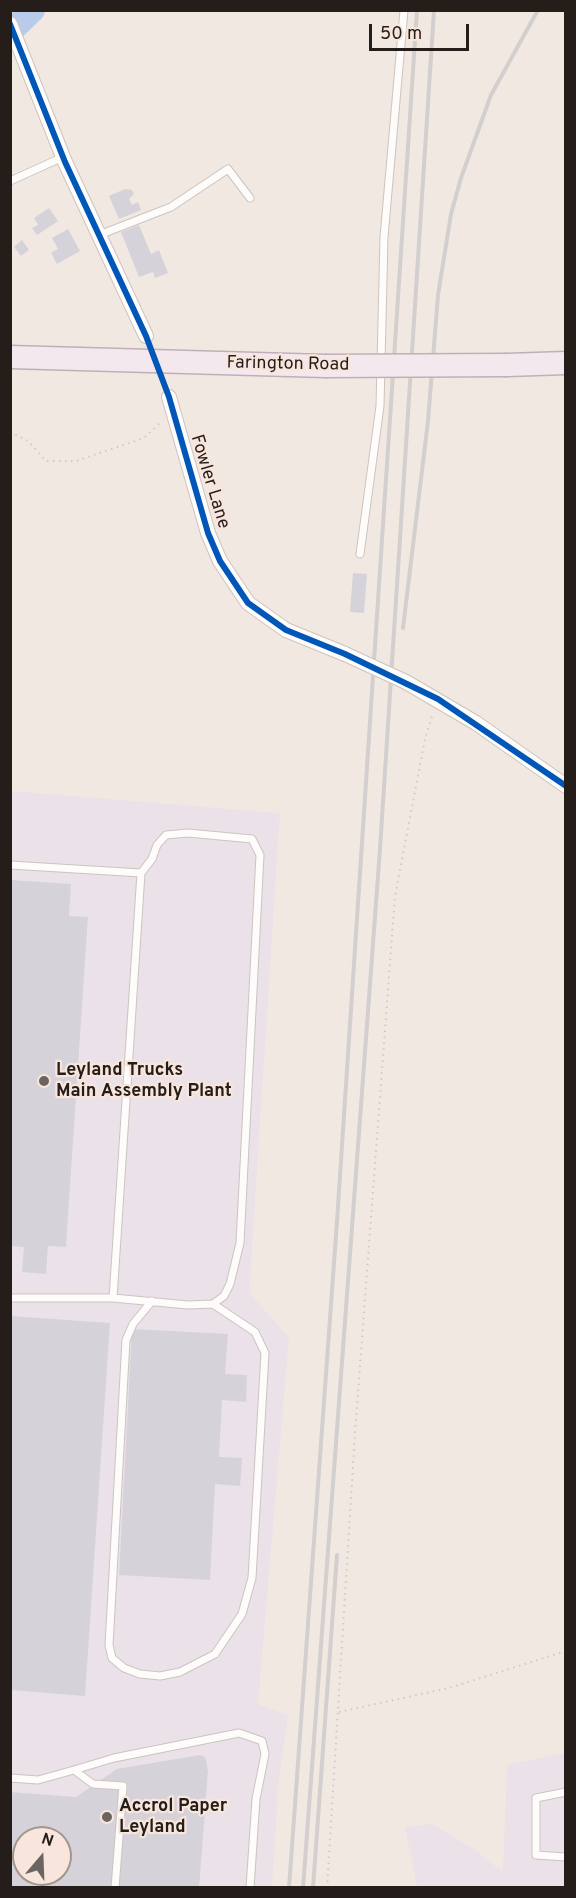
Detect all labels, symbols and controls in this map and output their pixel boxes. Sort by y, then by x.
scale bar [372,12,472,50]
text: 50 m [380,23,422,46]
street label: Farington Road [226,353,350,377]
street label: Fowler Lane [184,432,234,532]
place label: Leyland Trucks Main Assembly Plant [56,1060,232,1102]
marker: Leyland Trucks Main Assembly Plant [37,1074,51,1088]
place label: Accrol Paper Leyland [119,1796,227,1838]
marker: Accrol Paper Leyland [100,1810,114,1824]
north arrow [12,1826,72,1886]
text: N [39,1830,56,1852]

